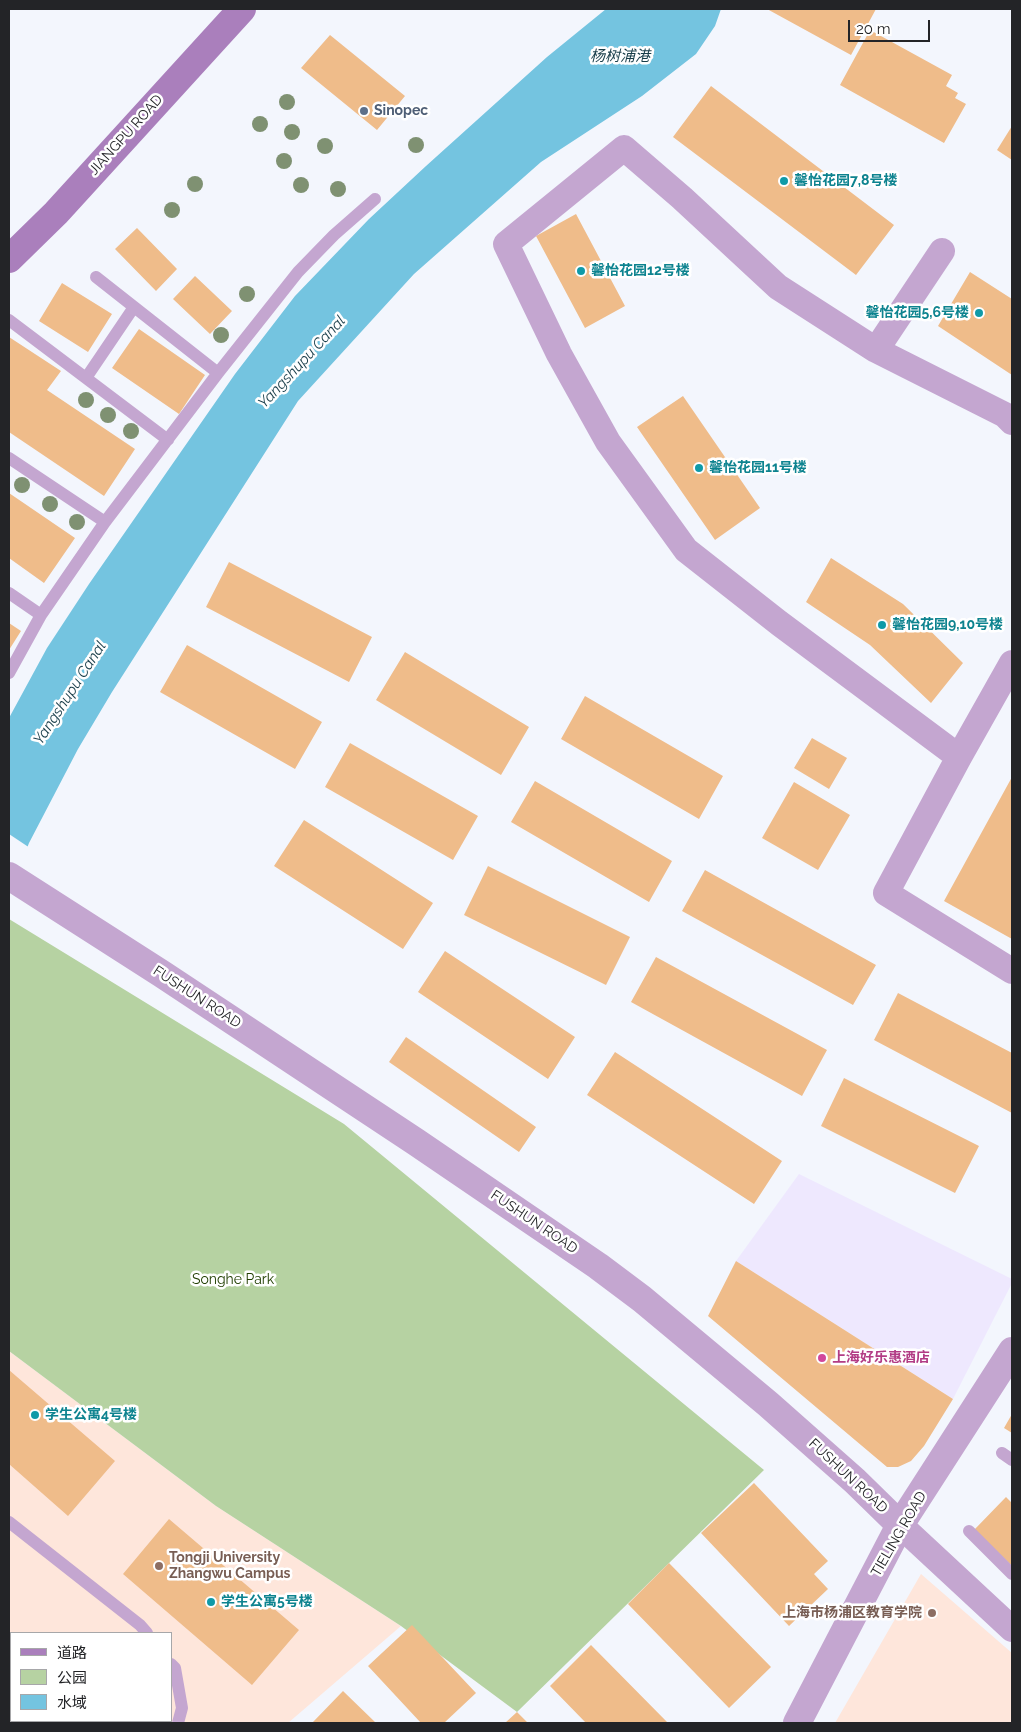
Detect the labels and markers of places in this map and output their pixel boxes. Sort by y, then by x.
place label: Sinopec [374,103,428,119]
marker: Sinopec [358,105,370,117]
place label: 馨怡花园7,8号楼 [794,173,898,189]
marker: 馨怡花园7,8号楼 [778,175,790,187]
place label: 馨怡花园12号楼 [591,263,690,279]
marker: 馨怡花园12号楼 [575,265,587,277]
place label: 馨怡花园5,6号楼 [865,305,969,321]
marker: 馨怡花园5,6号楼 [973,307,985,319]
place label: 馨怡花园11号楼 [709,460,807,476]
marker: 馨怡花园11号楼 [693,462,705,474]
place label: 馨怡花园9,10号楼 [892,617,1003,633]
marker: 馨怡花园9,10号楼 [876,619,888,631]
place label: 上海好乐惠酒店 [832,1350,930,1366]
marker: 上海好乐惠酒店 [816,1352,828,1364]
place label: 学生公寓4号楼 [45,1407,137,1423]
marker: 学生公寓4号楼 [29,1409,41,1421]
place label: Tongji University Zhangwu Campus [169,1550,290,1582]
marker: Tongji University Zhangwu Campus [153,1560,165,1572]
place label: 学生公寓5号楼 [221,1594,313,1610]
marker: 学生公寓5号楼 [205,1596,217,1608]
place label: 上海市杨浦区教育学院 [782,1605,922,1621]
marker: 上海市杨浦区教育学院 [926,1607,938,1619]

